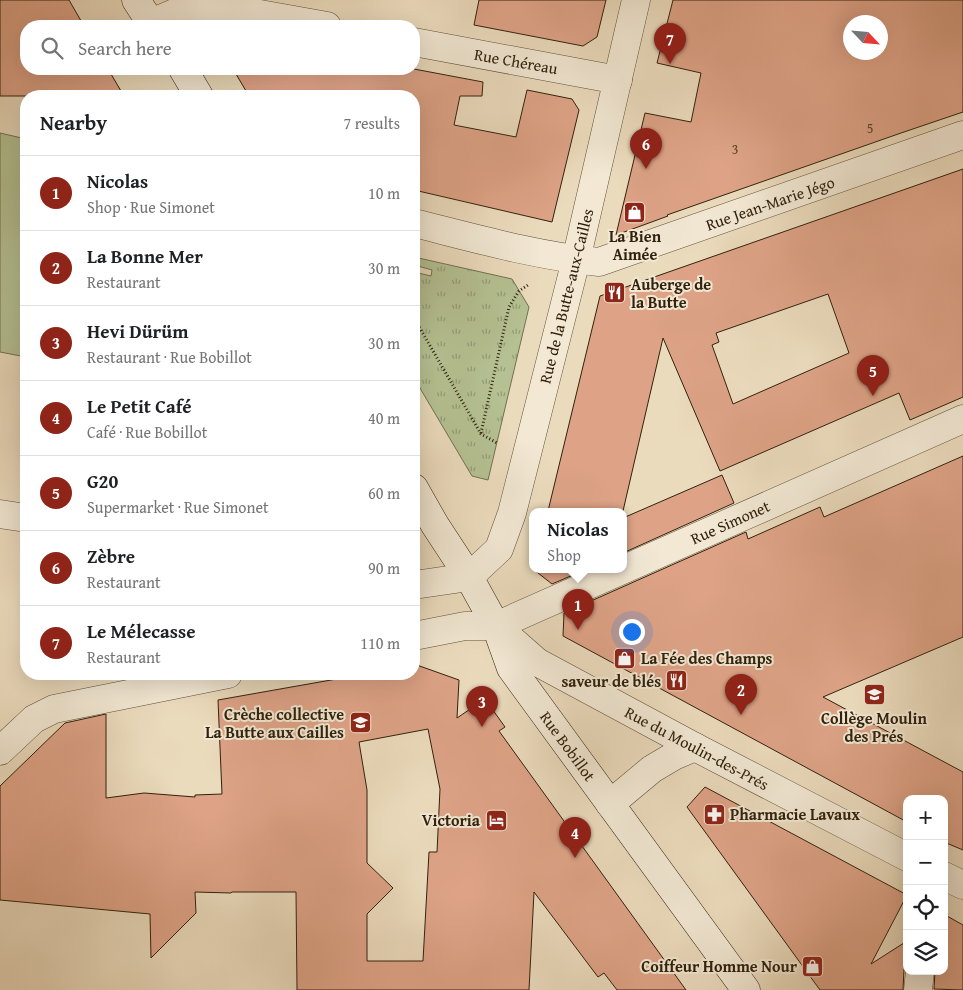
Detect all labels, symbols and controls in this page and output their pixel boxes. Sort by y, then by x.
north arrow [843,15,888,60]
search box [20,20,420,75]
pin: 7 [654,23,686,64]
icon: search [38,34,66,62]
text: Search here [78,34,172,62]
street label: Rue Chéreau [472,42,560,80]
text: Nearby [40,107,107,138]
text: 7 results [343,111,400,135]
house number: 5 [867,118,873,138]
pin: 6 [630,128,662,169]
house number: 3 [732,139,738,159]
text: Nicolas [87,167,148,195]
street label: Rue Jean-Marie Jégo [702,170,838,236]
text: 1 [52,181,60,205]
text: 10 m [368,181,400,205]
text: Shop · Rue Simonet [87,195,215,219]
shop icon: La Bien Aimée [623,200,647,224]
street label: Rue de la Butte-aux-Cailles [533,206,599,386]
place label: La Bien Aimée [609,224,662,266]
text: La Bonne Mer [87,242,203,270]
text: 2 [52,256,60,280]
text: 30 m [368,256,400,280]
text: Restaurant [87,270,161,294]
place label: Auberge de la Butte [631,272,711,314]
restaurant icon: Auberge de la Butte [603,281,627,305]
text: Hevi Dürüm [87,317,189,345]
text: 3 [52,331,60,355]
text: 30 m [368,331,400,355]
text: Restaurant · Rue Bobillot [87,345,252,369]
pin: 5 [857,355,889,396]
text: Le Petit Café [87,392,192,420]
text: 4 [52,406,60,430]
text: 40 m [368,406,400,430]
text: Café · Rue Bobillot [87,420,207,444]
text: G20 [87,467,118,495]
text: 5 [52,481,60,505]
text: 60 m [368,481,400,505]
street label: Rue Simonet [686,494,774,550]
text: Supermarket · Rue Simonet [87,495,269,519]
popup [529,508,627,573]
text: Nicolas [547,515,609,543]
text: Zèbre [87,542,135,570]
text: Shop [547,543,581,567]
text: 6 [52,556,60,580]
text: 90 m [368,556,400,580]
text: Restaurant [87,570,161,594]
pin: 1 [562,589,594,630]
text: Le Mélecasse [87,617,195,645]
your location [619,619,645,645]
text: 7 [52,631,60,655]
text: 110 m [360,631,400,655]
text: Restaurant [87,645,161,669]
shop icon: La Fée des Champs [613,646,637,670]
place label: La Fée des Champs [641,646,773,670]
place label: saveur de blés [561,669,661,693]
restaurant icon: saveur de blés [665,669,689,693]
pin: 2 [725,674,757,715]
school or university icon: Collège Moulin des Prés [862,682,886,706]
pin: 3 [466,686,498,727]
street label: Rue du Moulin-des-Prés [621,700,773,796]
place label: Crèche collective La Butte aux Cailles [205,702,344,744]
street label: Rue Bobillot [534,706,602,786]
place label: Collège Moulin des Prés [821,706,928,748]
school or university icon: Crèche collective La Butte aux Cailles [348,711,372,735]
map controls [903,795,948,975]
button: + [903,795,948,840]
pharmacy icon: Pharmacie Lavaux [702,802,726,826]
place label: Pharmacie Lavaux [730,802,861,826]
place label: Victoria [422,808,481,832]
hotel icon: Victoria [484,808,508,832]
pin: 4 [559,817,591,858]
button: − [903,840,948,885]
button: locate [903,885,948,930]
button: layers [903,930,948,975]
place label: Coiffeur Homme Nour [641,954,798,978]
shop icon: Coiffeur Homme Nour [801,954,825,978]

